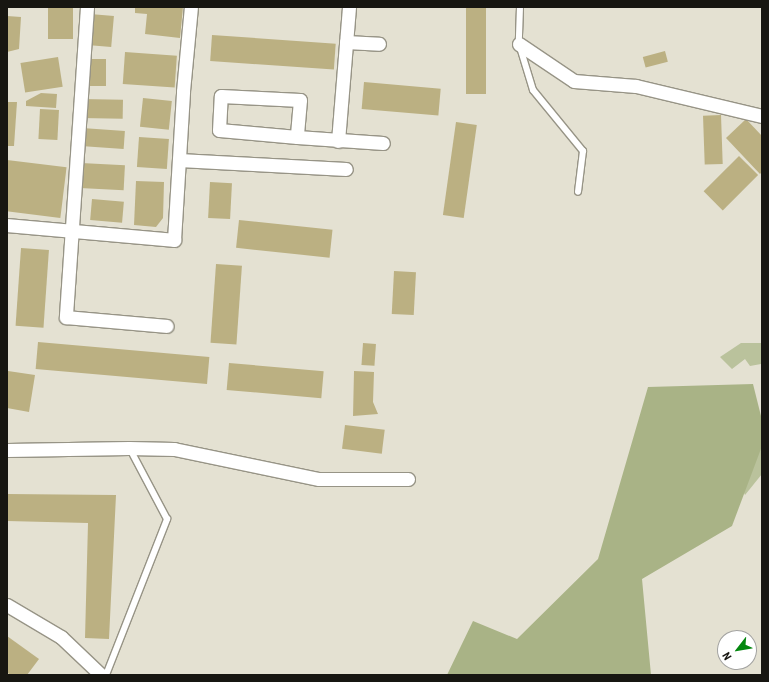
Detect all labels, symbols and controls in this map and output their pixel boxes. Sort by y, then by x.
north arrow [717,630,757,670]
text: N [720,650,734,662]

